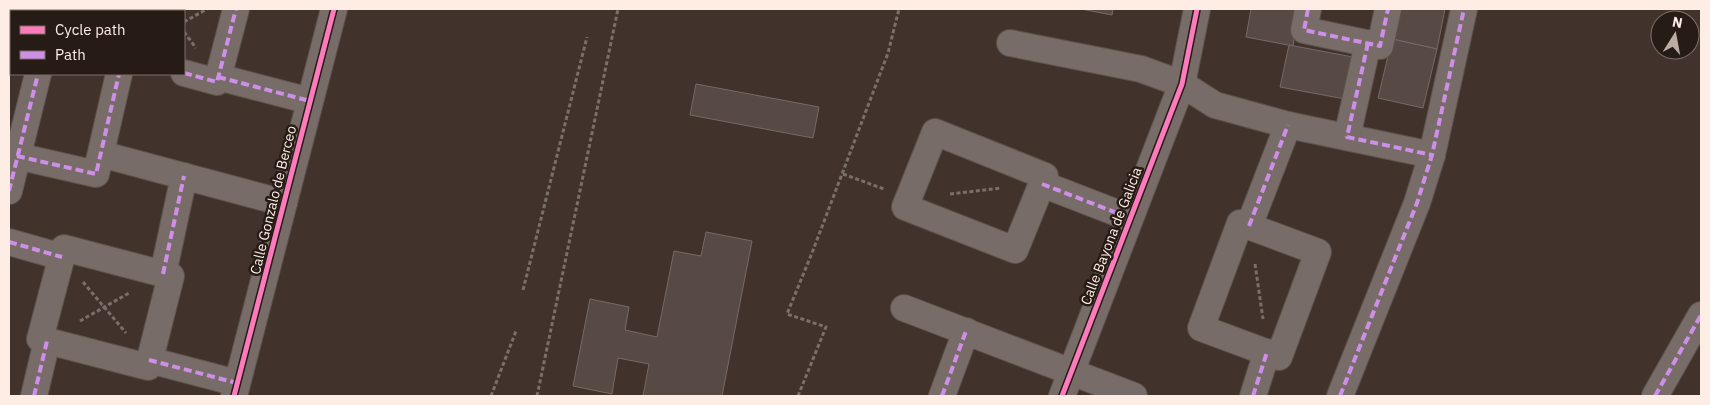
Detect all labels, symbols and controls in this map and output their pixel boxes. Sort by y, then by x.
legend [10,10,185,75]
north arrow [1650,10,1700,60]
text: N [1671,12,1684,32]
text: Cycle path [55,20,126,39]
text: Path [55,45,86,64]
street label: Calle Gonzalo de Berceo [246,124,300,276]
street label: Calle Bayona de Galicia [1076,164,1146,308]

